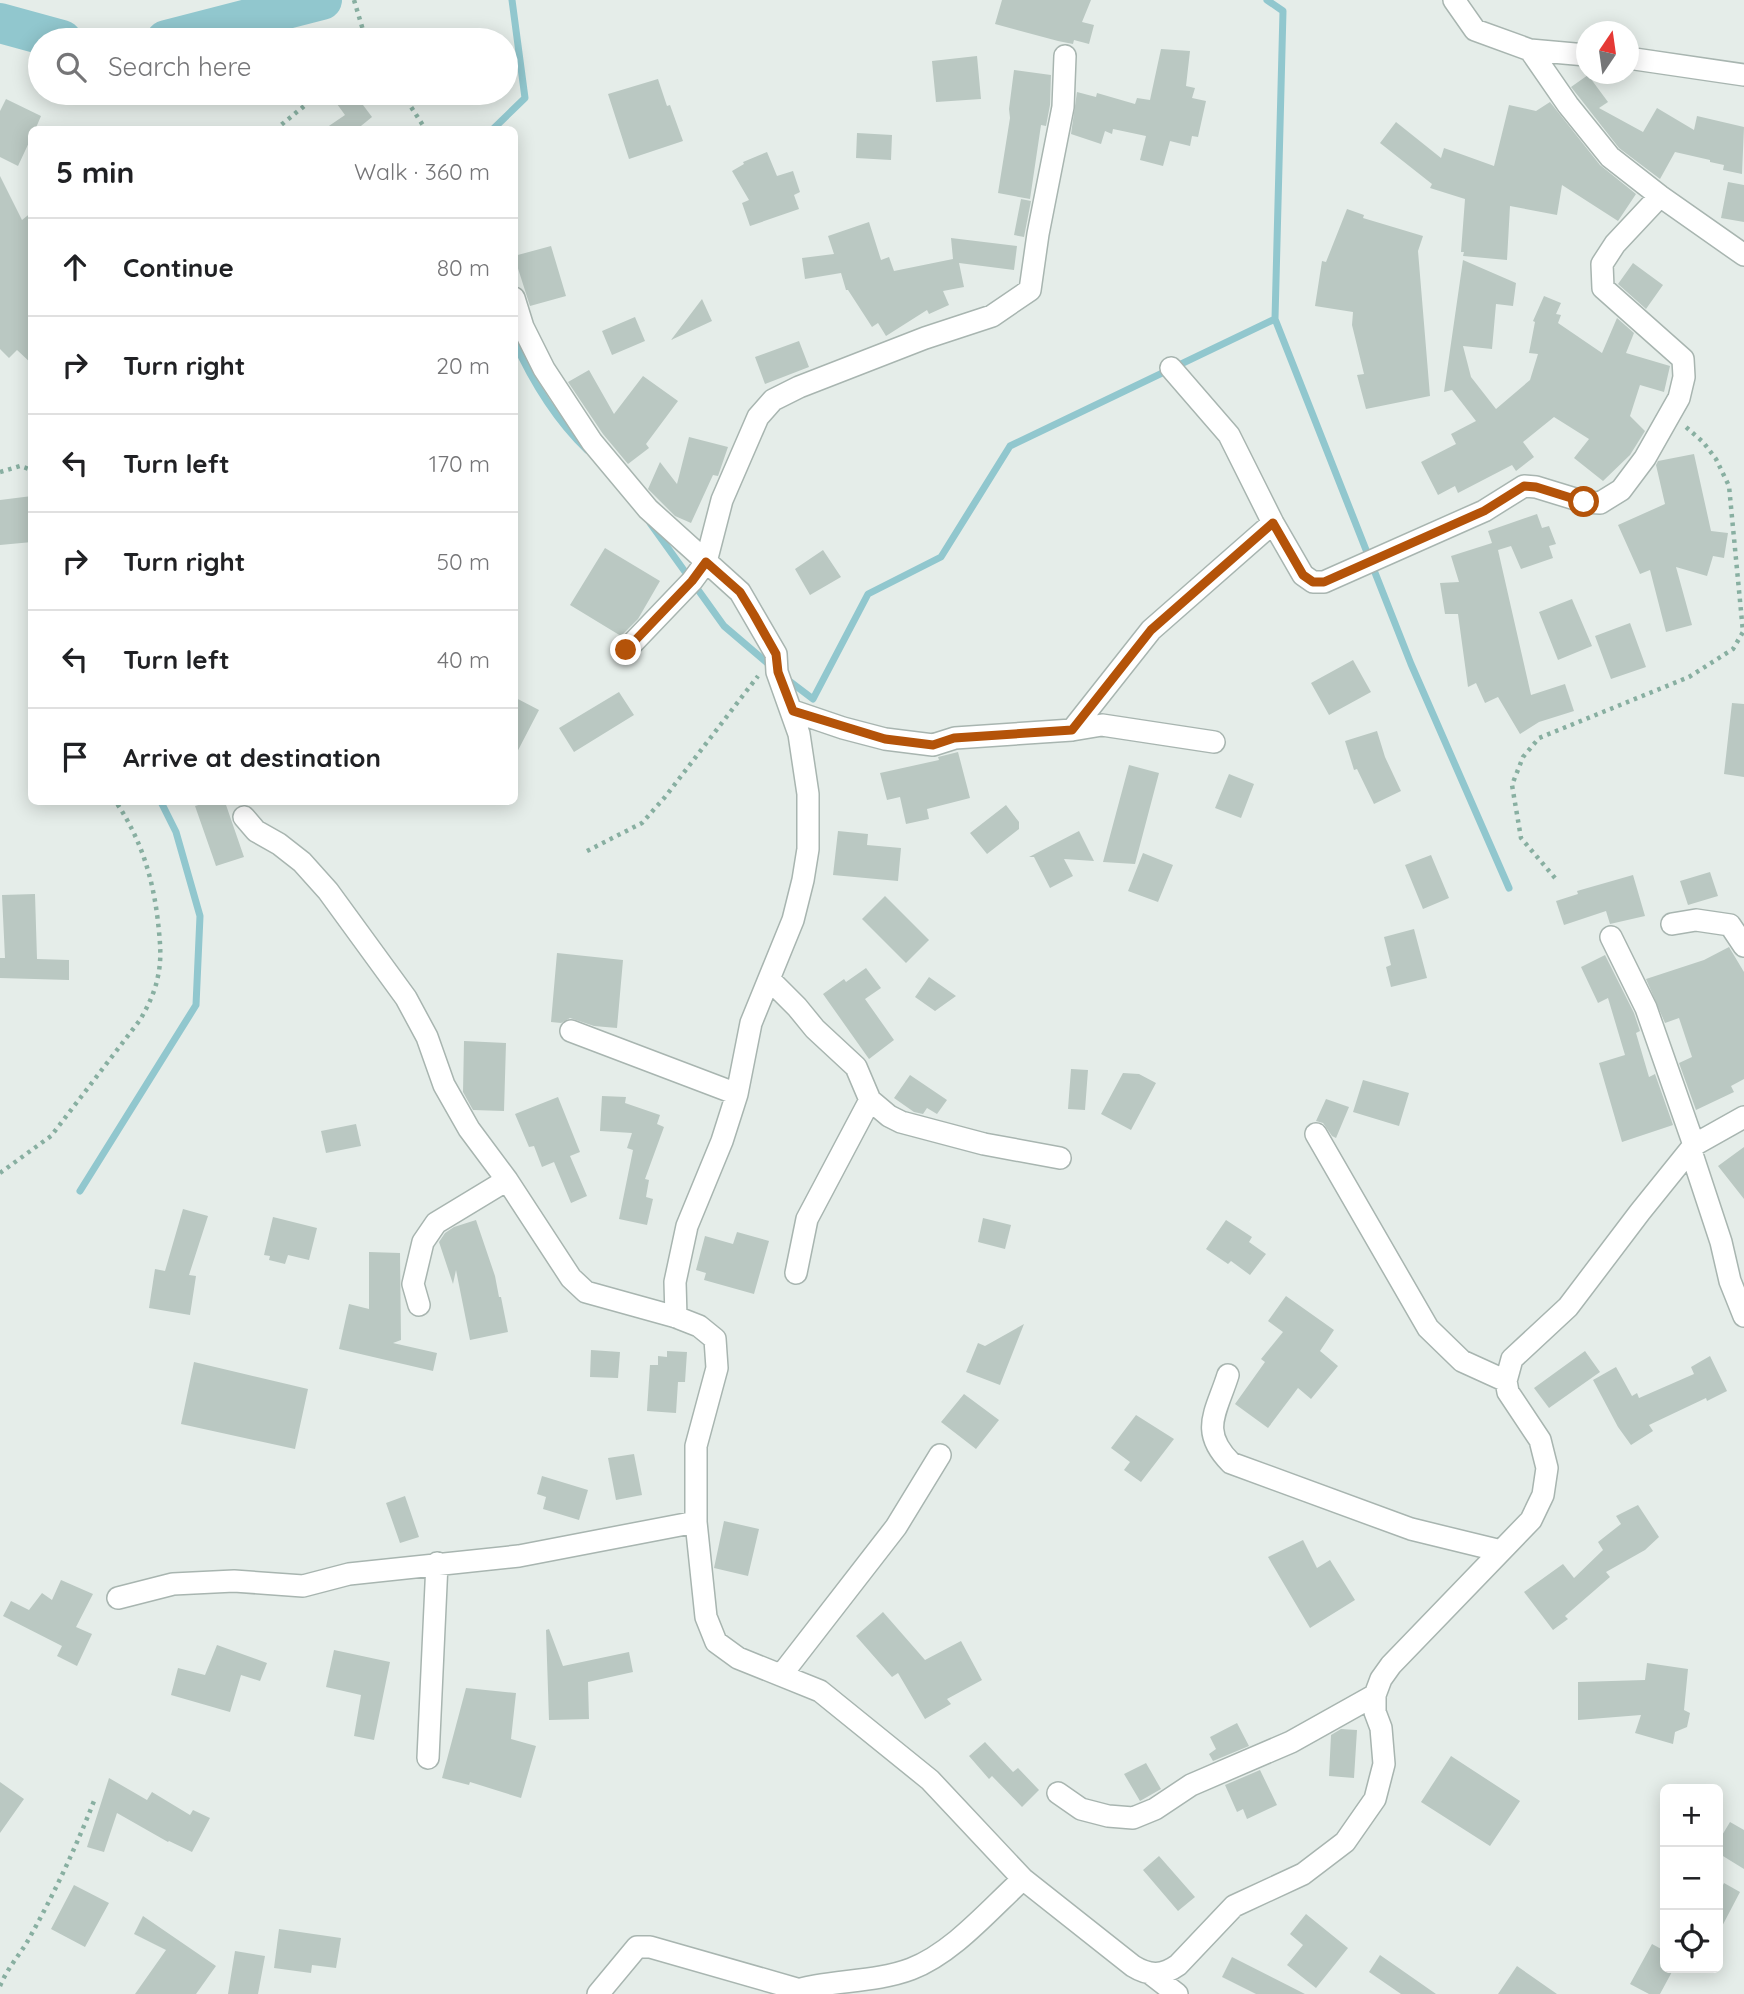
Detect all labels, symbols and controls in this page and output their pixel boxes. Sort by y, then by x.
north arrow [1576,21,1639,84]
search box [28,28,518,105]
icon: search [52,48,90,86]
text: Search here [108,50,252,83]
text: 5 min [56,153,134,191]
text: Walk · 360 m [354,157,490,186]
icon: ahead [56,248,94,286]
text: Continue [123,251,234,284]
text: 80 m [437,253,490,282]
icon: right [56,346,94,384]
text: Turn right [123,349,245,382]
text: 20 m [436,351,490,380]
icon: left [56,444,94,482]
text: Turn left [123,447,230,480]
text: 170 m [429,449,490,478]
route start [1568,486,1599,517]
icon: right [56,542,94,580]
text: Turn right [123,545,245,578]
text: 50 m [437,547,490,576]
route end [610,634,641,665]
icon: left [56,640,94,678]
text: Turn left [123,643,230,676]
text: 40 m [437,645,490,674]
icon: arrive [56,738,94,776]
text: Arrive at destination [123,741,381,774]
map controls [1660,1784,1723,1973]
button: + [1660,1784,1723,1847]
button: − [1660,1847,1723,1910]
button: locate [1660,1910,1723,1973]

